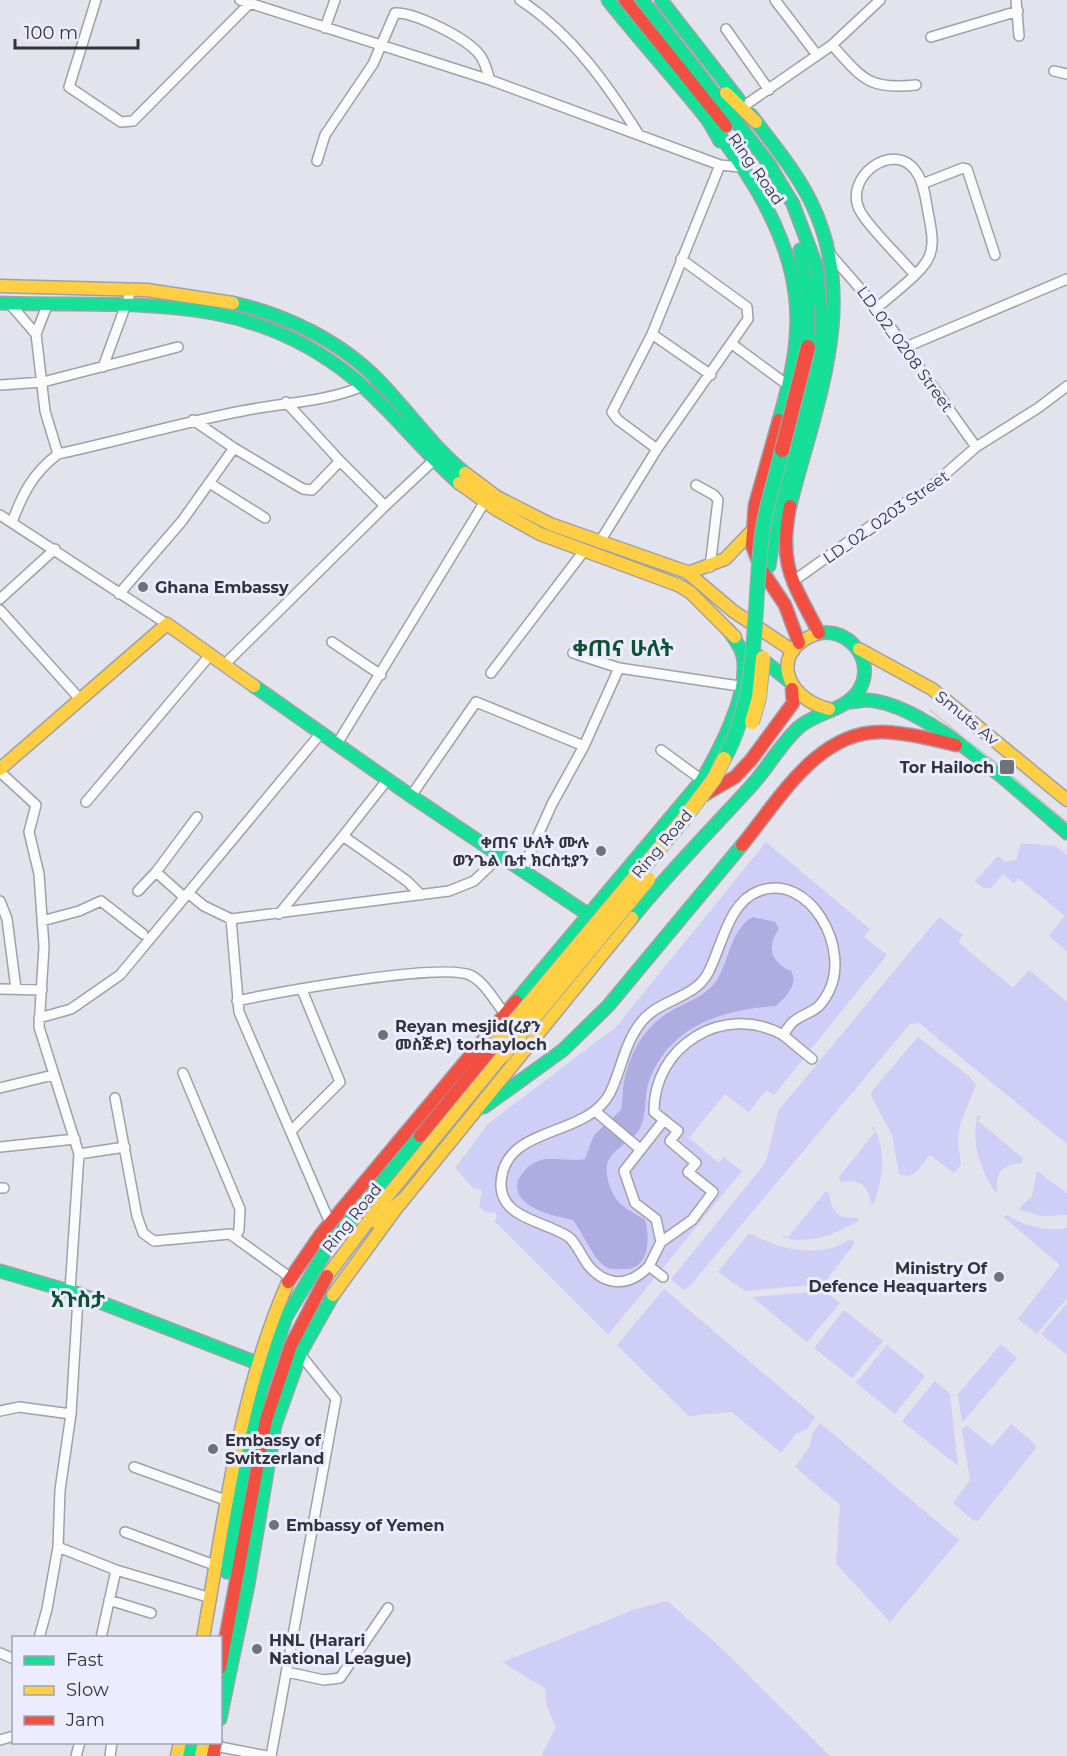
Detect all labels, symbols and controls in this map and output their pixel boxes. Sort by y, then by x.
scale bar [15,12,138,50]
text: 100 m [24,22,78,44]
street label: Ring Road [724,129,788,209]
street label: LD_02_0208 Street [853,282,957,416]
street label: LD_02_0203 Street [819,466,953,568]
place label: Ghana Embassy [155,578,289,597]
marker: Ghana Embassy [136,580,150,594]
district label: ቀጠና ሁለት [573,635,674,662]
street label: Smuts Av [932,687,1003,749]
place label: Tor Hailoch [900,758,994,777]
marker: Tor Hailoch [998,758,1016,776]
street label: Ring Road [628,806,696,882]
place label: ቀጠና ሁለት ሙሉ ወንጌል ቤተ ክርስቲያን [452,833,589,870]
marker: ቀጠና ሁለት ሙሉ ወንጌል ቤተ ክርስቲያን [594,844,608,858]
place label: Reyan mesjid(ረያን መስጅድ) torhayloch [395,1017,547,1054]
marker: Reyan mesjid(ረያን መስጅድ) torhayloch [376,1028,390,1042]
street label: Ring Road [318,1180,386,1256]
place label: Ministry Of Defence Heaquarters [808,1259,988,1296]
marker: Ministry Of Defence Heaquarters [992,1270,1006,1284]
district label: አጉስታ [51,1286,105,1313]
place label: Embassy of Switzerland [225,1431,324,1468]
marker: Embassy of Switzerland [206,1442,220,1456]
place label: Embassy of Yemen [286,1516,445,1535]
marker: Embassy of Yemen [267,1518,281,1532]
place label: HNL (Harari National League) [269,1631,412,1668]
legend [12,1636,222,1744]
marker: HNL (Harari National League) [250,1642,264,1656]
text: Fast [66,1649,104,1671]
text: Slow [66,1679,109,1701]
text: Jam [65,1709,105,1731]

